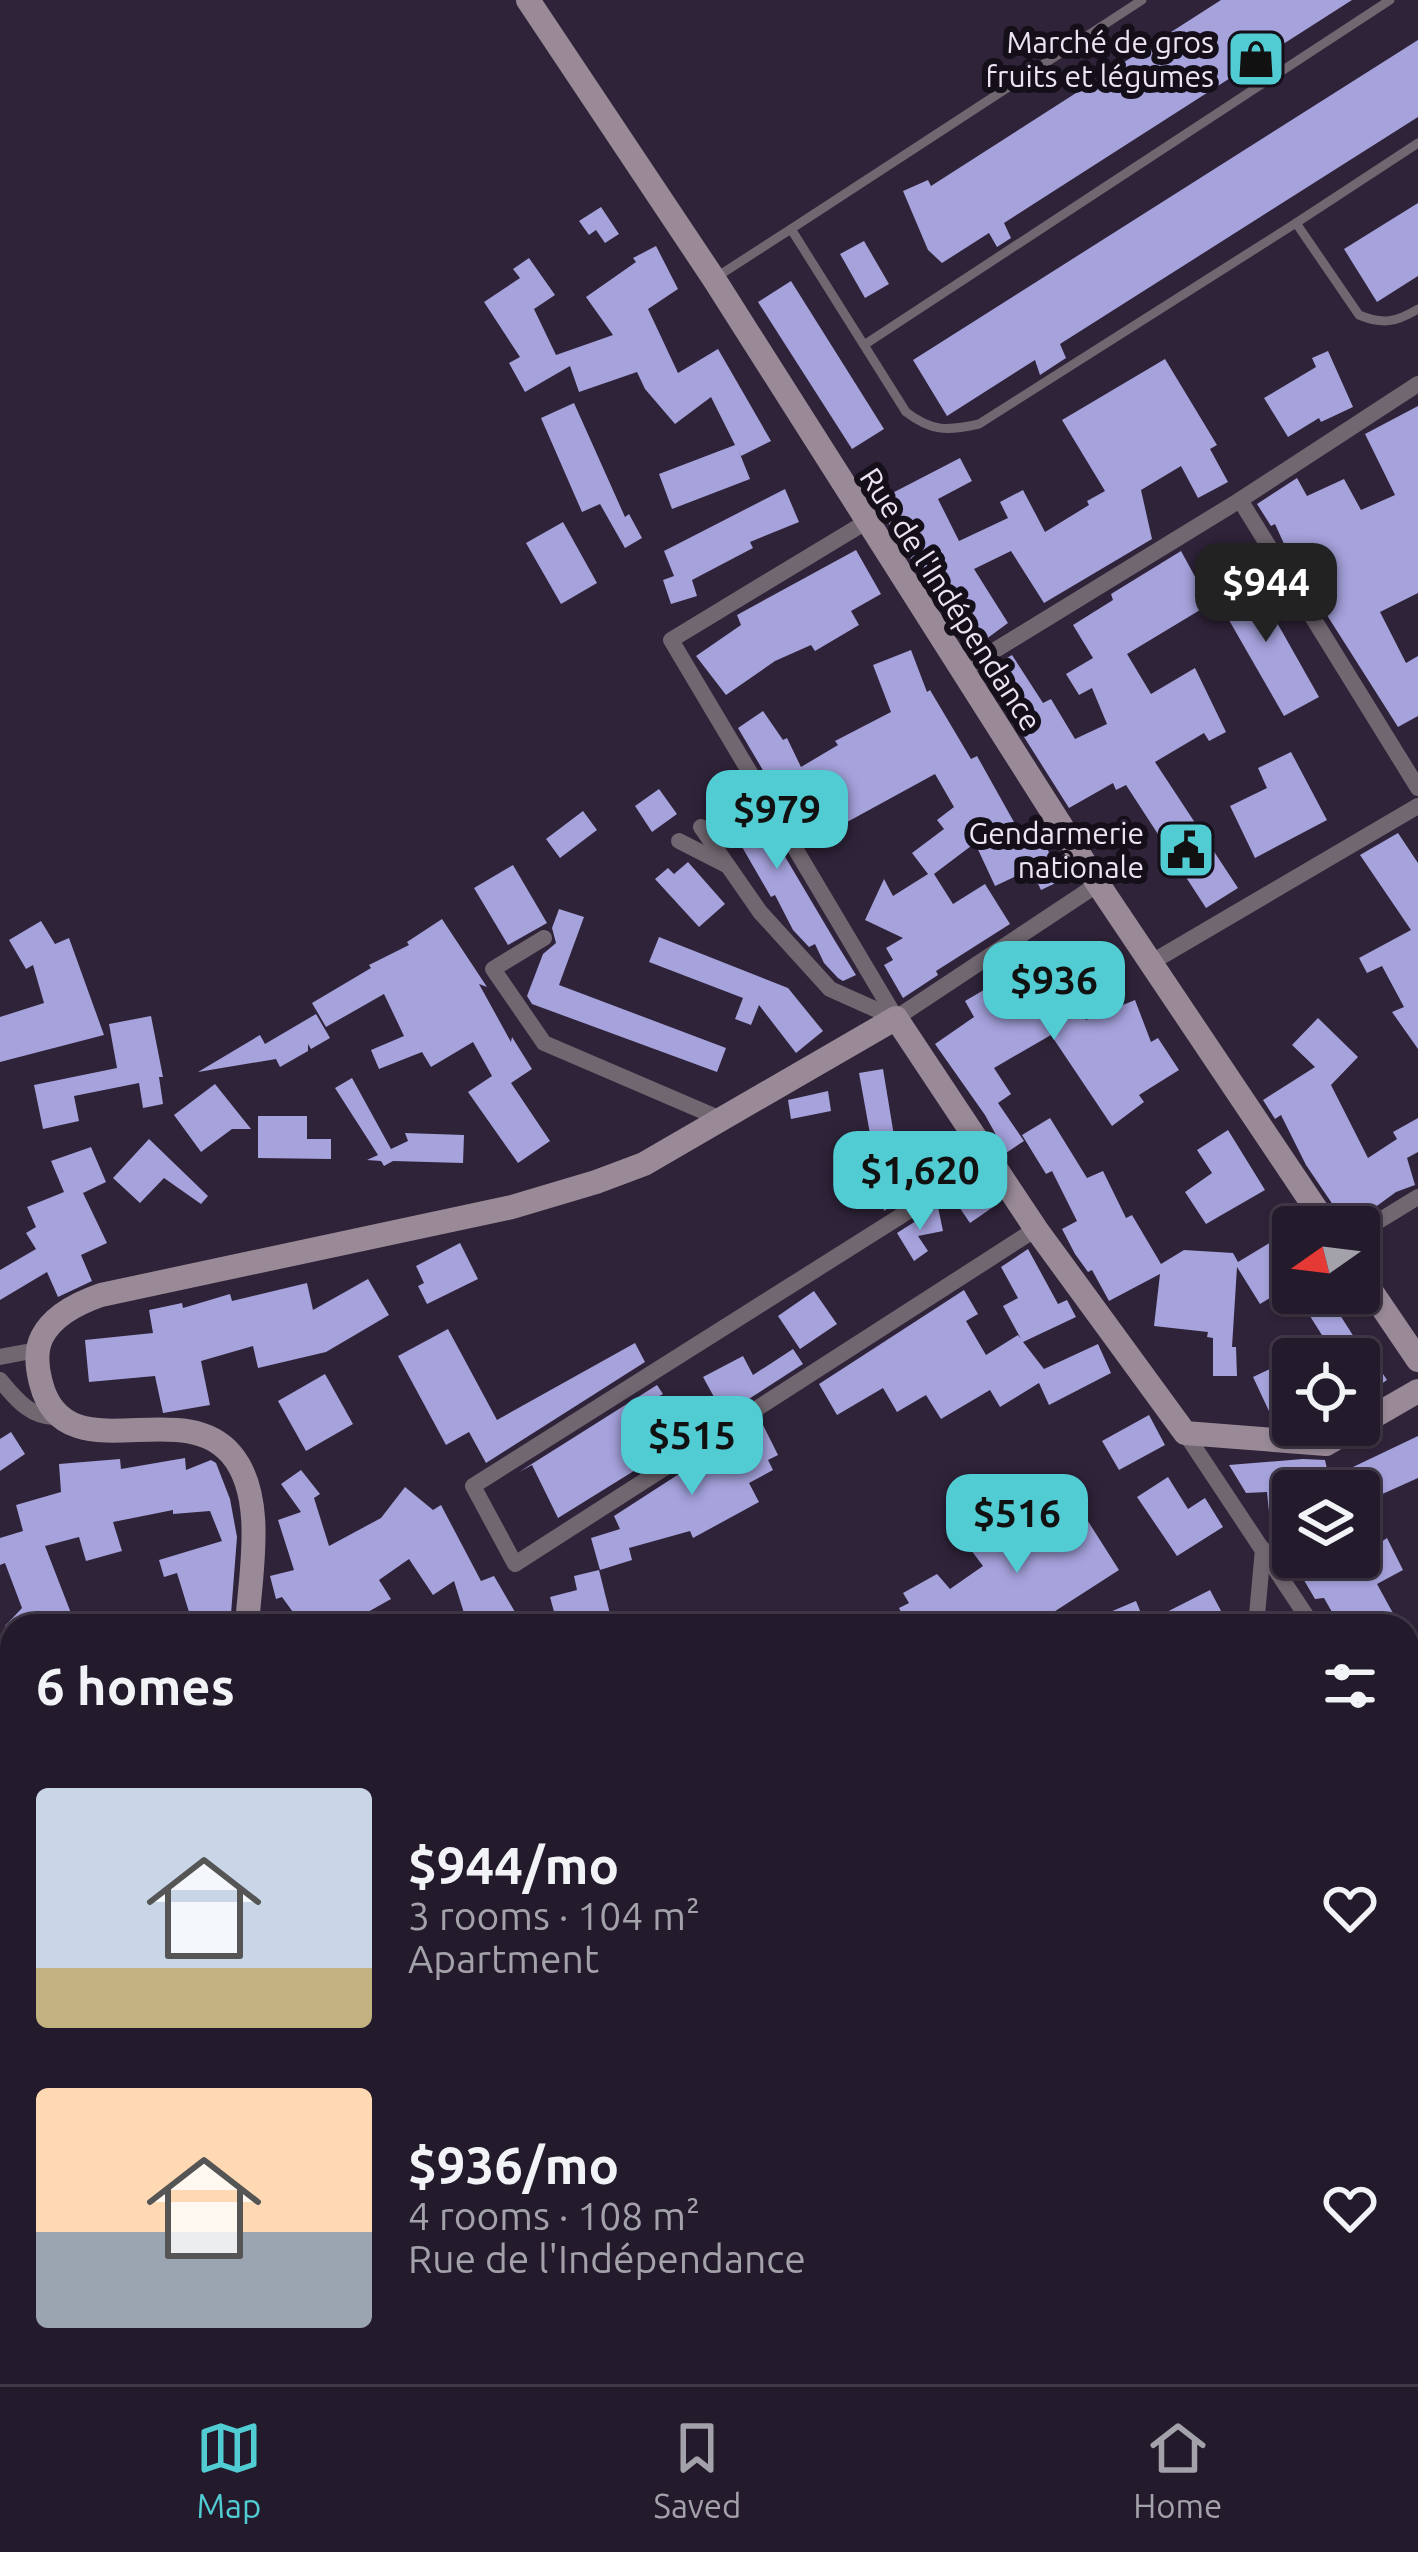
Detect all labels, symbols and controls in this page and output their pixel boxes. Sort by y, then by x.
place label: Marché de gros fruits et légumes [986,25,1214,93]
shop icon: Marché de gros fruits et légumes [1225,28,1287,90]
street label: Rue de l'Indépendance [853,461,1049,737]
pin: $944 [1195,543,1337,645]
text: $944 [1222,560,1310,603]
pin: $979 [706,770,848,872]
text: $979 [733,787,821,830]
place label: Gendarmerie nationale [968,816,1144,884]
public building icon: Gendarmerie nationale [1155,819,1217,881]
pin: $936 [983,941,1125,1043]
text: $936 [1010,958,1098,1001]
pin: $1,620 [822,1131,1018,1233]
text: $1,620 [860,1148,980,1191]
north arrow [1272,1206,1380,1314]
map controls [1272,1206,1380,1578]
button: locate [1272,1338,1380,1446]
pin: $515 [621,1396,763,1498]
text: $515 [648,1413,736,1456]
button: layers [1272,1470,1380,1578]
pin: $516 [946,1474,1088,1576]
text: $516 [973,1491,1061,1534]
icon: filters [1317,1653,1383,1719]
text: 6 homes [36,1657,235,1715]
icon: home [132,1836,276,1980]
text: $944/mo [408,1836,619,1894]
icon: heart [1317,1875,1383,1941]
text: 3 rooms · 104 m² [408,1894,700,1937]
text: Apartment [408,1937,599,1980]
icon: home [132,2136,276,2280]
text: $936/mo [408,2136,619,2194]
icon: heart [1317,2175,1383,2241]
text: 4 rooms · 108 m² [408,2194,700,2237]
text: Rue de l'Indépendance [408,2237,806,2280]
tab: Map [196,2415,262,2524]
tab: Saved [654,2415,741,2524]
tab: Home [1133,2415,1222,2524]

